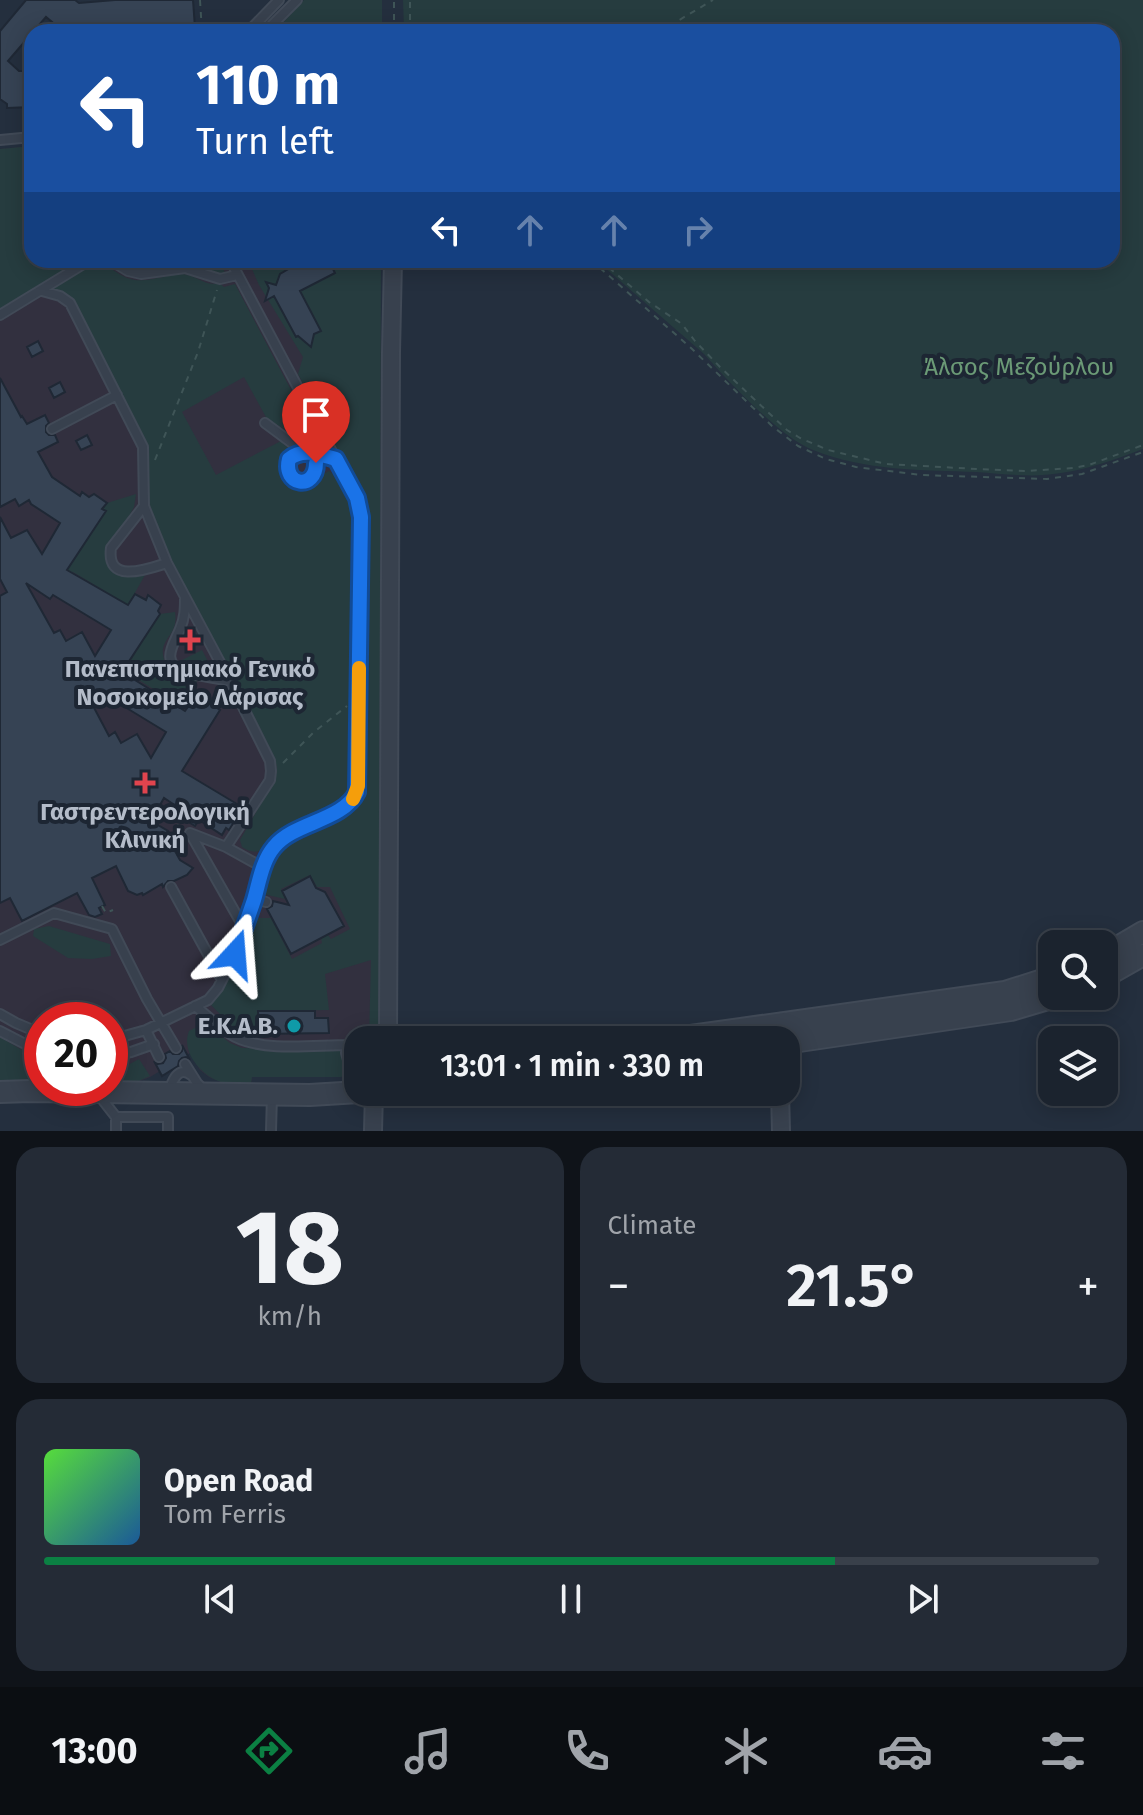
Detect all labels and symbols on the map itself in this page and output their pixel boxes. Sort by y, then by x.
park label: Άλσος Μεζούρλου [924,353,1114,381]
pin [282,381,350,463]
marker: Πανεπιστημιακό Γενικό Νοσοκομείο Λάρισας [179,629,201,651]
place label: Πανεπιστημιακό Γενικό Νοσοκομείο Λάρισας [65,655,315,711]
marker: Γαστρεντερολογική Κλινική [134,772,156,794]
place label: Γαστρεντερολογική Κλινική [40,798,250,854]
position arrow [193,912,277,996]
speed limit sign: 20 [24,1002,128,1106]
place label: E.K.A.B. [198,1012,278,1040]
marker: E.K.A.B. [285,1017,303,1035]

